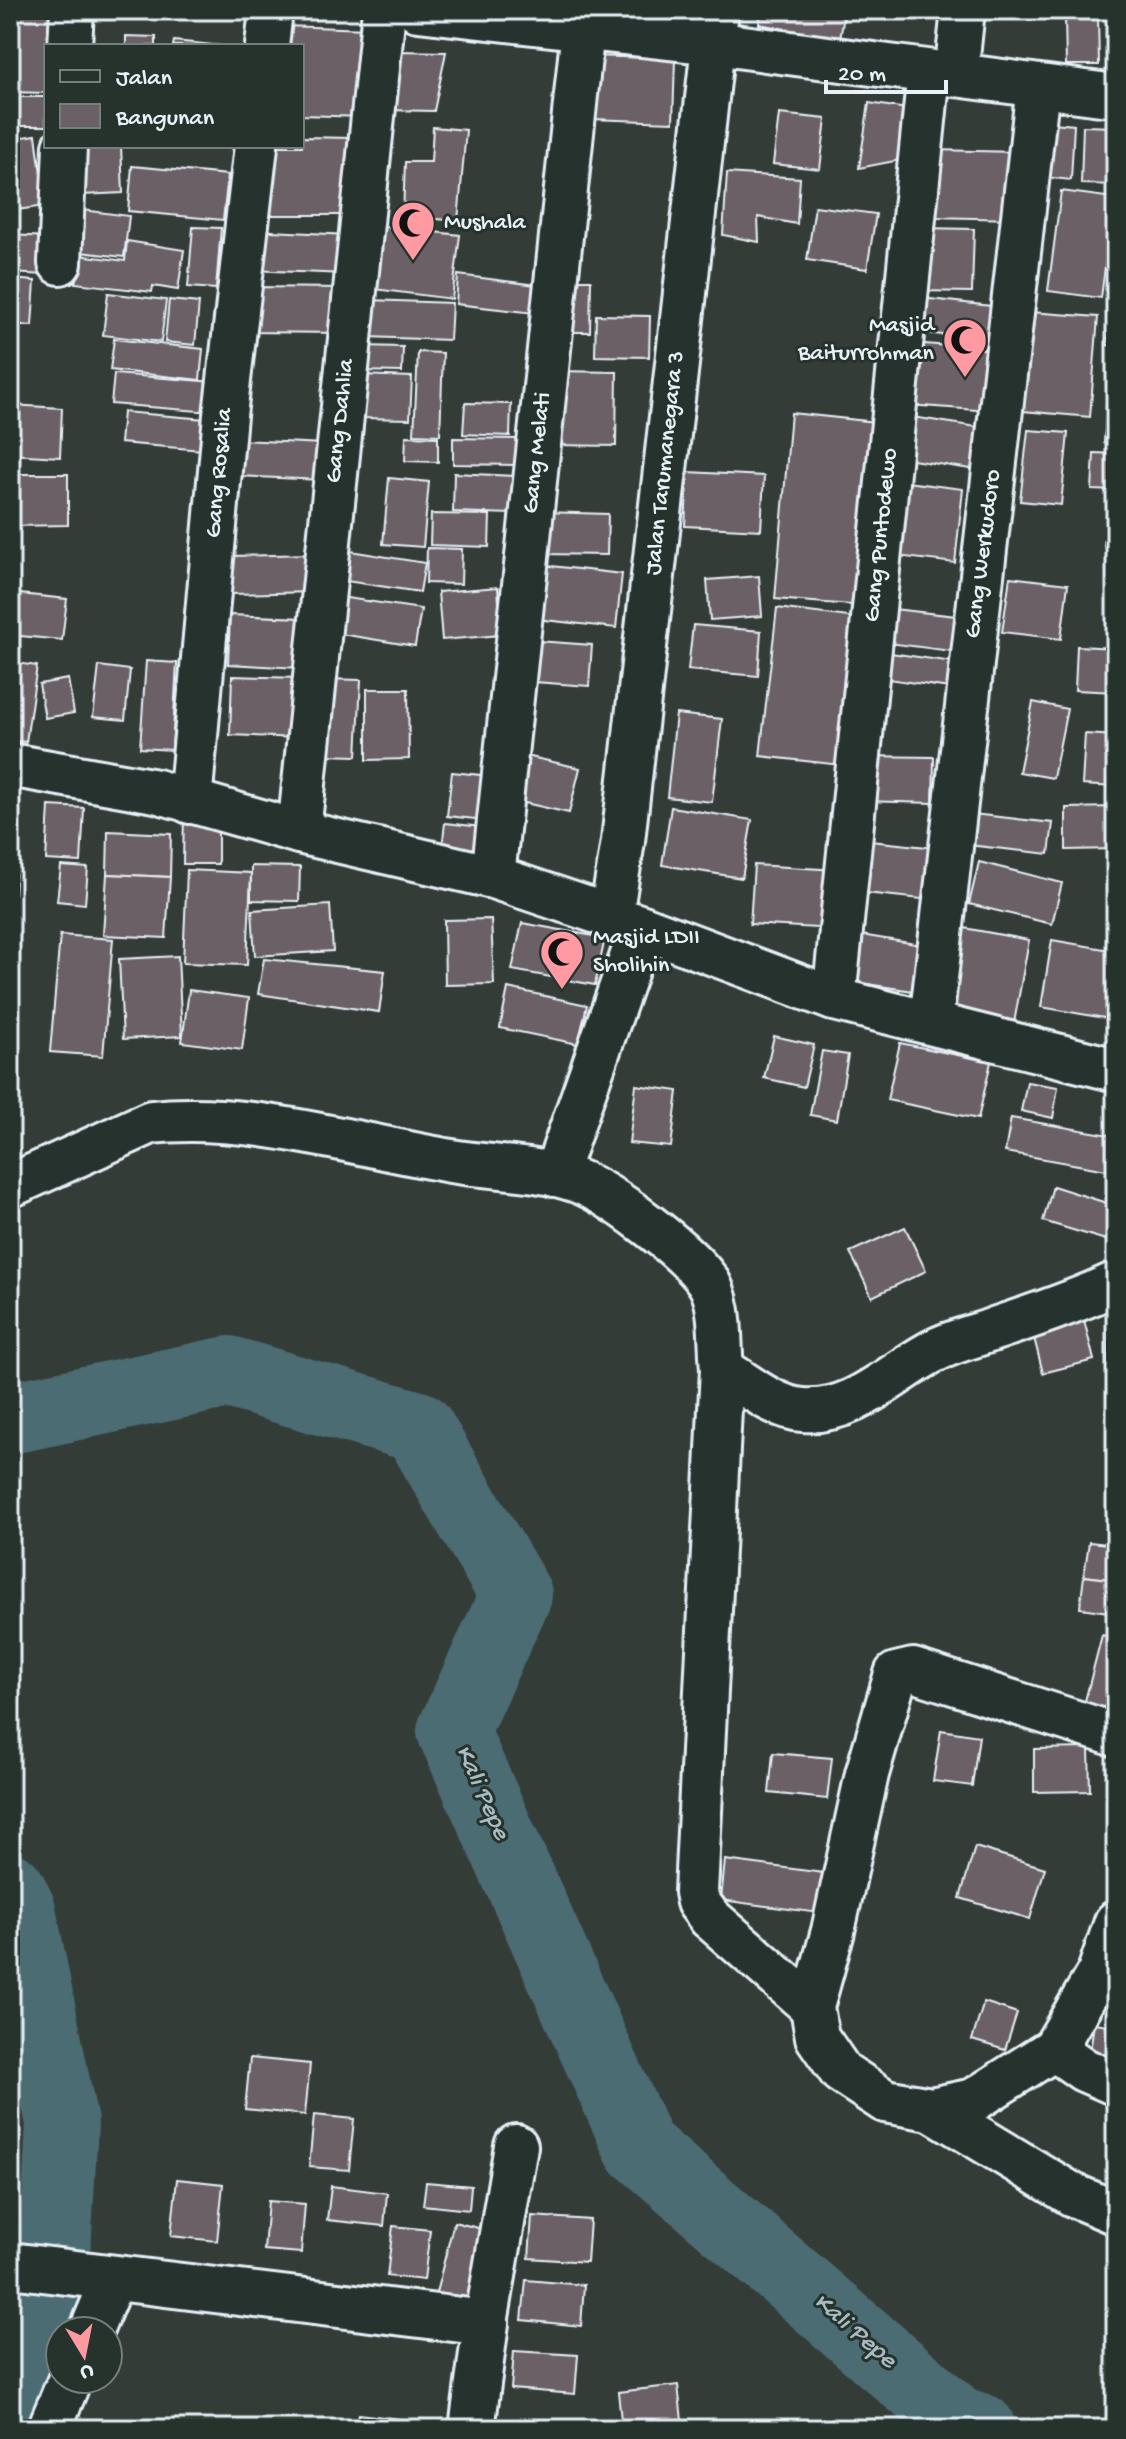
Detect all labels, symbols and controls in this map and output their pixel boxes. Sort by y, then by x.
legend [44,44,304,148]
scale bar [826,44,946,94]
text: 20 m [838,61,886,90]
text: Jalan [116,65,173,94]
text: Bangunan [115,105,215,134]
mosque icon: Mushala [389,199,437,262]
place label: Mushala [444,209,526,238]
place label: Masjid Baiturrohman [797,312,936,369]
mosque icon: Masjid Baiturrohman [941,316,989,379]
street label: Jalan Tarumanegara 3 [640,350,692,576]
street label: Gang Dahlia [320,357,362,485]
street label: Gang Melati [517,391,559,515]
street label: Gang Rosalia [200,406,240,539]
street label: Gang Puntodewo [858,447,906,623]
street label: Gang Werkudoro [959,468,1009,640]
place label: Masjid LDII Sholihin [593,924,700,981]
mosque icon: Masjid LDII Sholihin [538,928,586,991]
water label: Kali Pepe [446,1741,516,1847]
water label: Kali Pepe [806,2287,903,2378]
north arrow [44,2315,124,2395]
text: U [78,2357,95,2385]

